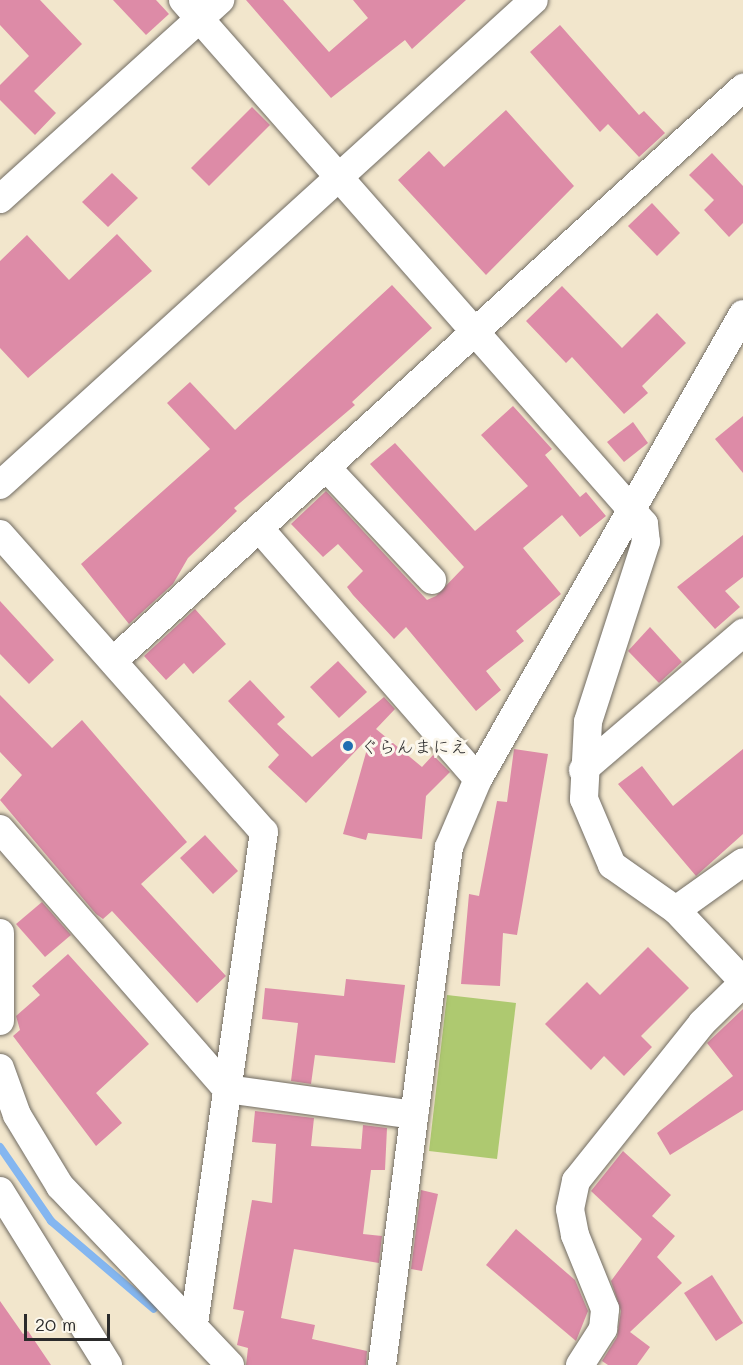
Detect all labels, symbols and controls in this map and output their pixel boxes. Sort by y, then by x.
place label: ぐらんまにえ [360,735,468,757]
marker: ぐらんまにえ [341,739,355,753]
scale bar [27,1302,112,1340]
text: 20 m [35,1312,76,1336]

